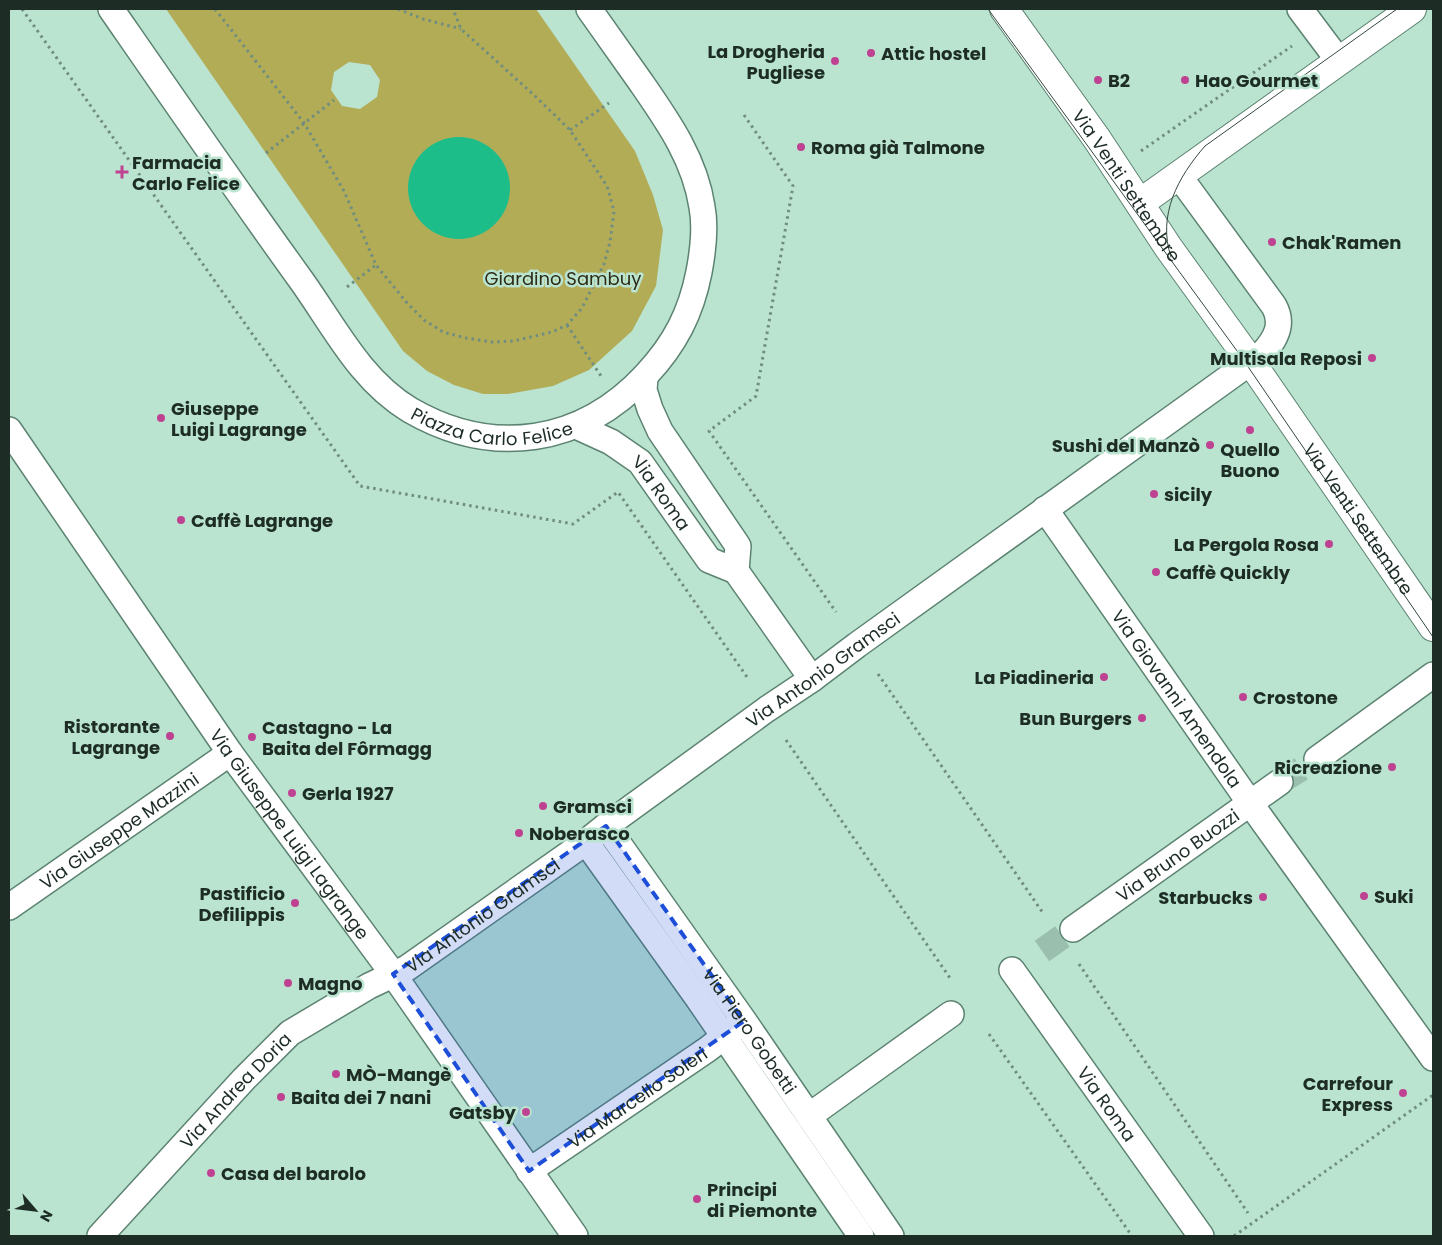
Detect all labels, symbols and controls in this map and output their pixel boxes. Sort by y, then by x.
place label: La Drogheria Pugliese [707,39,825,85]
place label: Attic hostel [881,41,986,66]
marker: Attic hostel [865,47,877,59]
marker: La Drogheria Pugliese [829,55,841,67]
place label: B2 [1108,68,1130,93]
place label: Hao Gourmet [1195,68,1318,93]
marker: B2 [1092,74,1104,86]
marker: Hao Gourmet [1179,74,1191,86]
street label: Via Venti Settembre [1067,104,1187,267]
place label: Roma già Talmone [811,135,985,160]
marker: Roma già Talmone [795,141,807,153]
place label: Farmacia Carlo Felice [132,150,240,196]
marker: Farmacia Carlo Felice [116,166,128,178]
place label: Chak'Ramen [1282,230,1401,255]
marker: Chak'Ramen [1266,236,1278,248]
park label: Giardino Sambuy [485,266,641,291]
place label: Multisala Reposi [1210,346,1362,371]
marker: Multisala Reposi [1366,352,1378,364]
place label: Giuseppe Luigi Lagrange [171,396,307,442]
street label: Piazza Carlo Felice [407,401,576,451]
marker: Giuseppe Luigi Lagrange [155,412,167,424]
marker: Quello Buono [1244,424,1256,436]
place label: Sushi del Manzò [1052,433,1200,458]
place label: Quello Buono [1220,437,1280,483]
street label: Via Venti Settembre [1298,438,1420,600]
marker: Sushi del Manzò [1204,439,1216,451]
street label: Via Roma [628,448,697,535]
place label: sicily [1164,482,1213,507]
marker: sicily [1148,488,1160,500]
place label: Caffè Lagrange [191,508,333,533]
marker: Caffè Lagrange [175,514,187,526]
place label: La Pergola Rosa [1174,532,1319,557]
marker: La Pergola Rosa [1323,538,1335,550]
place label: Caffè Quickly [1166,560,1291,585]
marker: Caffè Quickly [1150,566,1162,578]
street label: Via Giovanni Amendola [1106,604,1248,793]
street label: Via Antonio Gramsci [741,606,905,733]
place label: La Piadineria [975,665,1094,690]
marker: La Piadineria [1098,671,1110,683]
place label: Crostone [1253,685,1338,710]
marker: Crostone [1237,691,1249,703]
place label: Bun Burgers [1019,706,1132,731]
marker: Bun Burgers [1136,712,1148,724]
place label: Ristorante Lagrange [64,714,160,760]
place label: Castagno - La Baita del Fôrmagg [262,715,432,761]
street label: Via Giuseppe Luigi Lagrange [204,724,376,944]
marker: Ristorante Lagrange [164,730,176,742]
marker: Castagno - La Baita del Fôrmagg [246,731,258,743]
place label: Ricreazione [1274,755,1382,780]
marker: Ricreazione [1386,761,1398,773]
street label: Via Giuseppe Mazzini [34,766,204,895]
place label: Gerla 1927 [302,781,394,806]
marker: Gerla 1927 [286,787,298,799]
place label: Gramsci [553,794,632,819]
marker: Gramsci [537,800,549,812]
street label: Via Bruno Buozzi [1111,803,1244,907]
place label: Noberasco [529,821,630,846]
marker: Noberasco [513,827,525,839]
street label: Via Antonio Gramsci [400,852,565,978]
place label: Pastificio Defilippis [199,881,285,927]
place label: Suki [1374,884,1414,909]
place label: Starbucks [1158,885,1253,910]
marker: Suki [1358,890,1370,902]
marker: Starbucks [1257,891,1269,903]
marker: Pastificio Defilippis [289,897,301,909]
street label: Via Piero Gobetti [697,962,803,1099]
place label: Magno [298,971,363,996]
marker: Magno [282,977,294,989]
street label: Via Andrea Doria [174,1026,297,1154]
street label: Via Marcello Soleri [562,1041,712,1154]
street label: Via Roma [1072,1061,1142,1146]
place label: MÒ-Mangè [346,1062,451,1087]
marker: MÒ-Mangè [330,1068,342,1080]
place label: Carrefour Express [1303,1071,1393,1117]
place label: Baita dei 7 nani [291,1085,431,1110]
marker: Carrefour Express [1397,1087,1409,1099]
marker: Baita dei 7 nani [275,1091,287,1103]
place label: Gatsby [449,1100,517,1125]
marker: Gatsby [520,1106,532,1118]
place label: Casa del barolo [221,1161,366,1186]
marker: Casa del barolo [205,1167,217,1179]
place label: Principi di Piemonte [707,1177,817,1223]
north arrow [10,1185,60,1235]
marker: Principi di Piemonte [691,1193,703,1205]
text: N [35,1207,58,1225]

